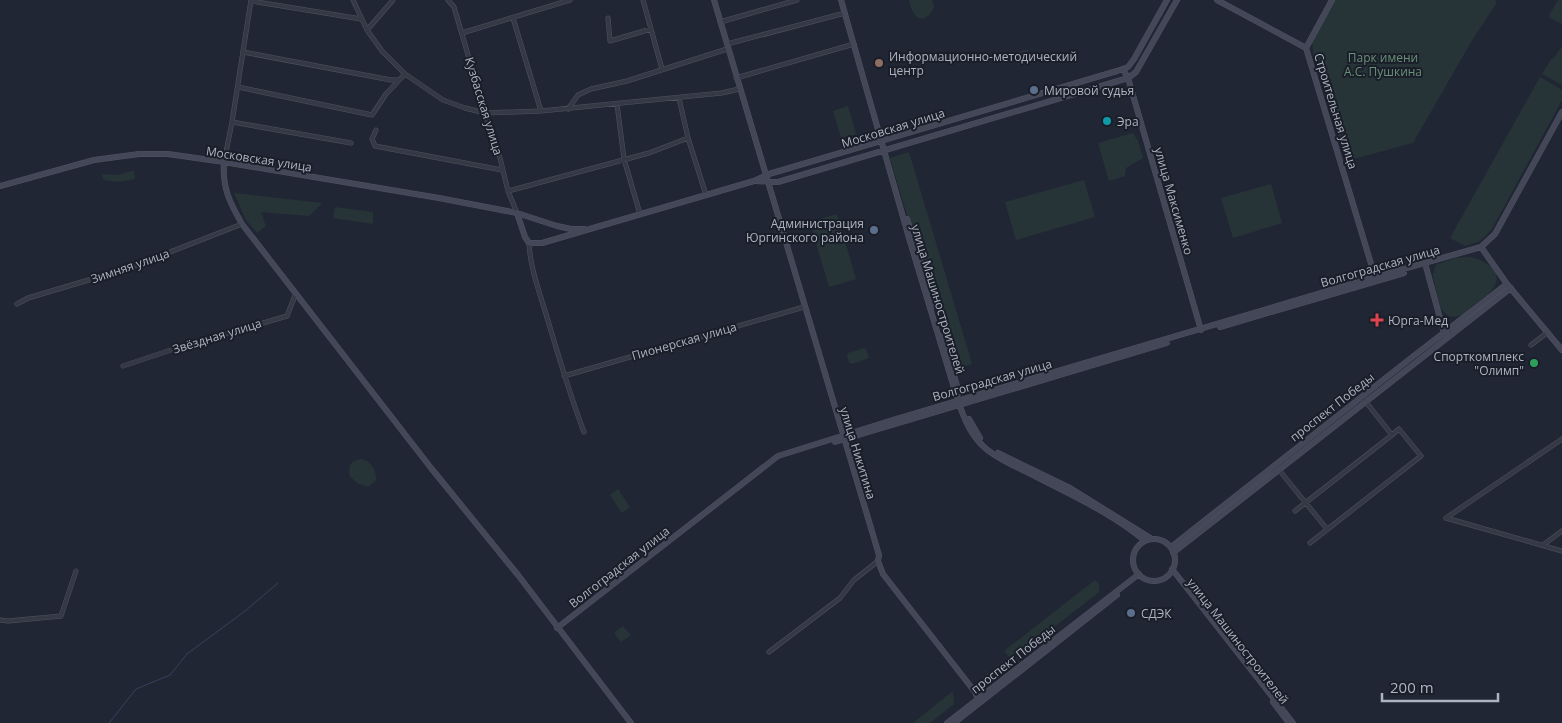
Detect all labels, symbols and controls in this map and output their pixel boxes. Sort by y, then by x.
place label: Информационно-методический центр [889,48,1077,79]
park label: Парк имени А.С. Пушкина [1344,49,1422,80]
street label: Строительная улица [1310,51,1362,171]
street label: Кузбасская улица [461,55,507,157]
marker: Информационно-методический центр [873,57,885,69]
place label: Мировой судья [1044,82,1134,99]
marker: Мировой судья [1028,84,1040,96]
street label: Московская улица [839,104,947,152]
place label: Эра [1117,113,1139,130]
marker: Эра [1101,115,1113,127]
street label: Московская улица [205,142,313,176]
street label: улица Максименко [1150,145,1198,257]
place label: Администрация Юргинского района [746,215,864,246]
street label: улица Машиностроителей [907,222,969,376]
marker: Администрация Юргинского района [868,224,880,236]
street label: Волгоградская улица [1318,241,1442,291]
street label: Зимняя улица [88,245,172,287]
place label: Юрга-Мед [1388,312,1448,329]
marker: Юрга-Мед [1370,313,1384,327]
street label: Звёздная улица [171,314,263,358]
street label: Пионерская улица [630,318,738,364]
place label: Спорткомплекс "Олимп" [1434,348,1524,379]
street label: Волгоградская улица [930,355,1054,405]
marker: Спорткомплекс "Олимп" [1528,357,1540,369]
street label: проспект Победы [1286,369,1378,445]
street label: улица Никитина [836,405,880,501]
street label: Волгоградская улица [565,522,673,612]
street label: улица Машиностроителей [1183,574,1293,708]
place label: СДЭК [1141,605,1172,622]
marker: СДЭК [1125,607,1137,619]
street label: проспект Победы [967,621,1059,697]
scale bar [1382,670,1498,702]
text: 200 m [1390,677,1434,697]

